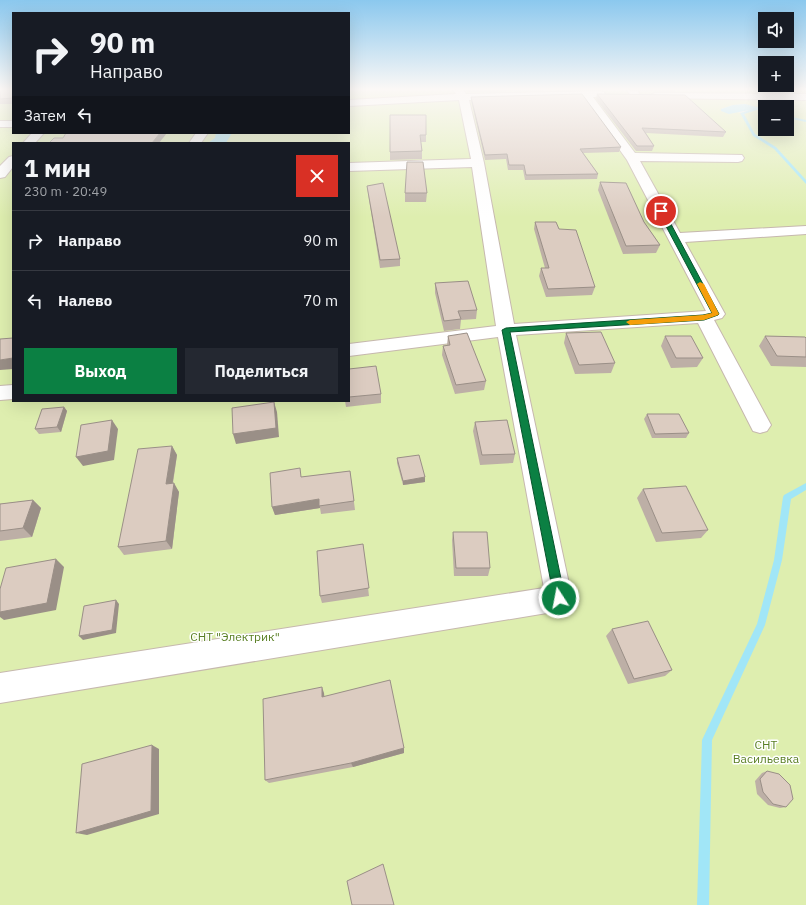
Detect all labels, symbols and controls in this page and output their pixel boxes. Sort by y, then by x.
map controls [758,12,794,136]
button: sound [758,12,794,48]
text: 90 m [90,24,155,61]
icon: right [24,28,76,80]
button: + [758,56,794,92]
text: Направо [90,60,163,83]
button: − [758,100,794,136]
icon: left [74,104,96,126]
text: Затем [24,106,66,125]
text: 1 мин [24,152,91,184]
button: close [296,155,338,197]
text: 230 m · 20:49 [24,183,107,200]
pin [644,194,678,228]
icon: arrive [650,200,672,222]
icon: right [24,230,46,252]
text: Направо [58,231,121,250]
text: 90 m [303,231,338,250]
icon: left [24,290,46,312]
text: Налево [58,291,112,310]
text: 70 m [303,291,338,310]
button: Выход [24,348,177,394]
button: Поделиться [185,348,338,394]
position arrow [538,577,580,619]
park label: СНТ "Электрик" [190,629,280,644]
park label: СНТ Васильевка [733,737,800,766]

